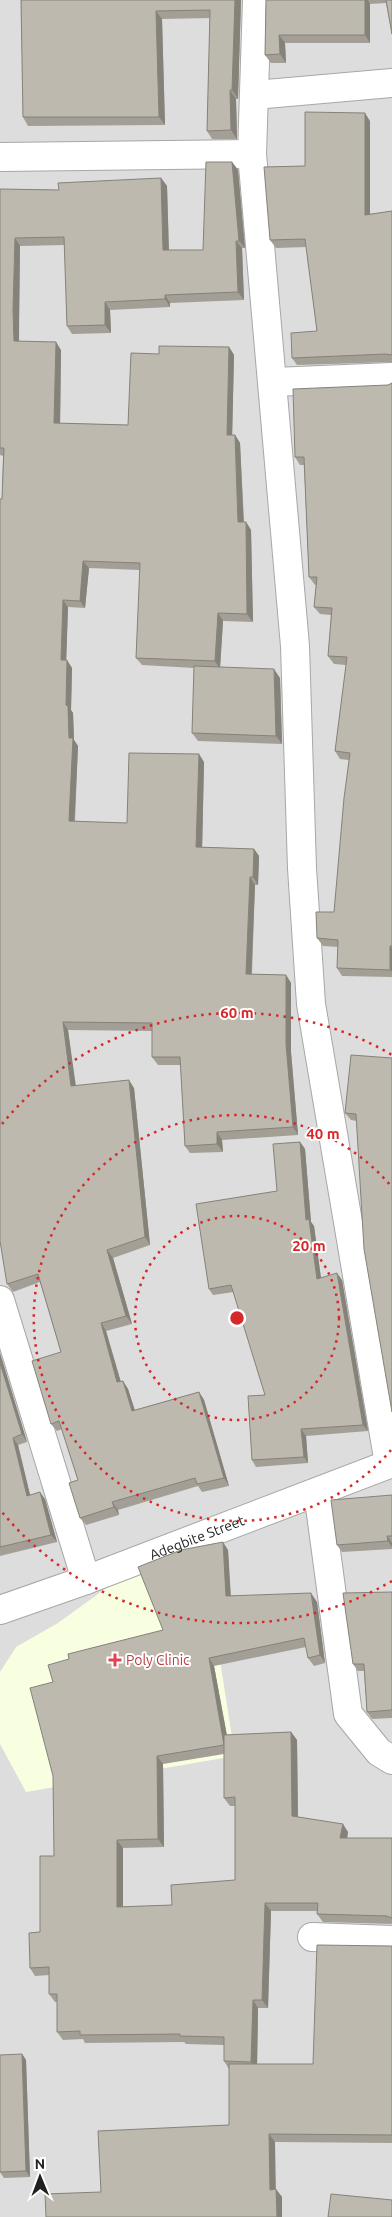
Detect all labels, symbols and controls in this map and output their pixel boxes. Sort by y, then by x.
text: 60 m [220,1004,254,1021]
text: 40 m [306,1125,340,1142]
text: 20 m [292,1237,326,1254]
centre of rings [228,1309,246,1327]
street label: Adegbite Street [147,1512,247,1563]
place label: Poly Clinic [126,1652,190,1668]
marker: Poly Clinic [108,1653,122,1667]
north arrow [15,2152,65,2202]
text: N [34,2156,45,2172]

